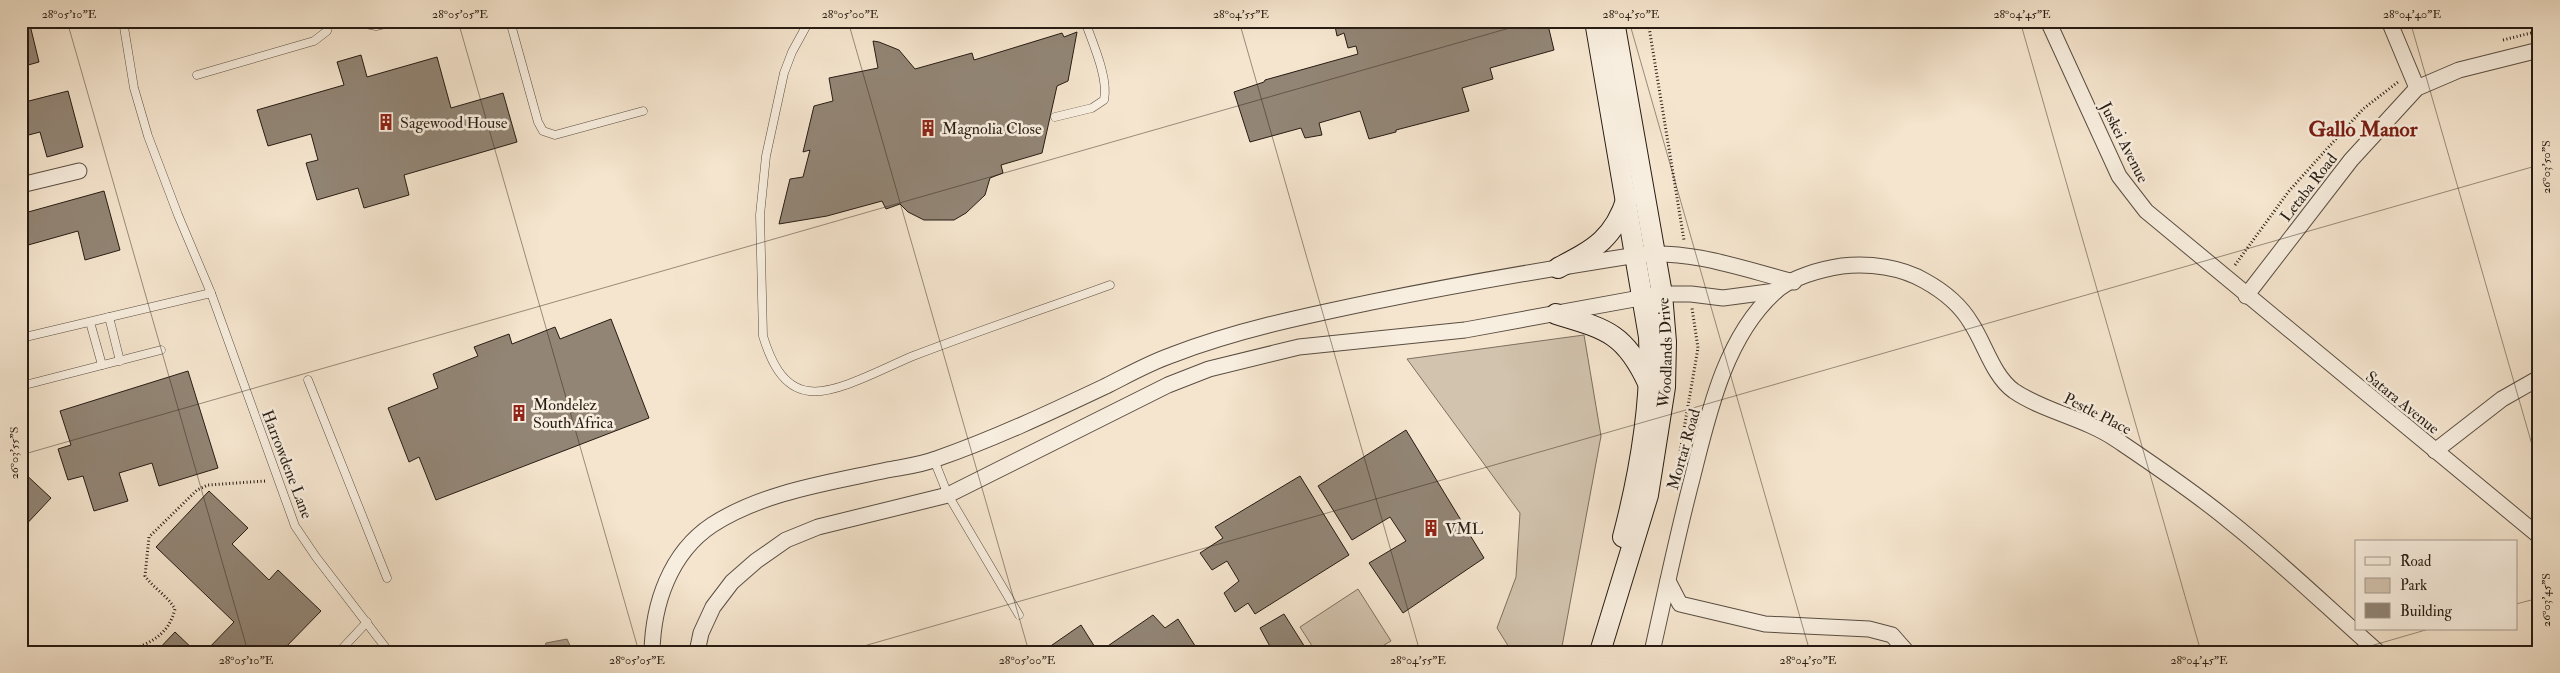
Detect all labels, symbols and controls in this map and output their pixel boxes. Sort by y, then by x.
text: 28°05'10"E [42,7,97,22]
text: 28°05'05"E [432,7,488,22]
text: 28°05'00"E [822,7,879,22]
text: 28°04'55"E [1213,7,1269,22]
text: 28°04'50"E [1603,7,1660,22]
text: 28°04'45"E [1993,7,2051,22]
text: 28°04'40"E [2383,7,2441,22]
street label: Juskei Avenue [2094,98,2153,187]
building icon: Sagewood House [376,112,396,132]
place label: Sagewood House [400,113,508,133]
district label: Gallo Manor [2309,116,2419,143]
building icon: Magnolia Close [918,118,938,138]
place label: Magnolia Close [942,119,1042,139]
text: 26°03'50"S [2539,140,2554,194]
street label: Letaba Road [2276,149,2342,226]
street label: Woodlands Drive [1653,296,1677,410]
street label: Satara Avenue [2361,367,2444,439]
street label: Pestle Place [2060,388,2135,440]
place label: Mondelez South Africa [533,395,614,433]
building icon: Mondelez South Africa [509,403,529,423]
street label: Mortar Road [1663,406,1705,492]
street label: Harrowdene Lane [257,407,317,522]
text: 26°03'55"S [7,427,22,479]
building icon: VML [1421,518,1441,538]
place label: VML [1445,519,1484,539]
legend [2355,540,2518,630]
text: Road [2400,552,2432,571]
text: 26°03'45"S [2539,573,2554,627]
text: Park [2400,576,2427,595]
text: Building [2400,602,2452,621]
text: 28°05'10"E [219,653,274,668]
text: 28°05'05"E [609,653,665,668]
text: 28°05'00"E [999,653,1056,668]
text: 28°04'55"E [1390,653,1446,668]
text: 28°04'50"E [1780,653,1837,668]
text: 28°04'45"E [2170,653,2228,668]

